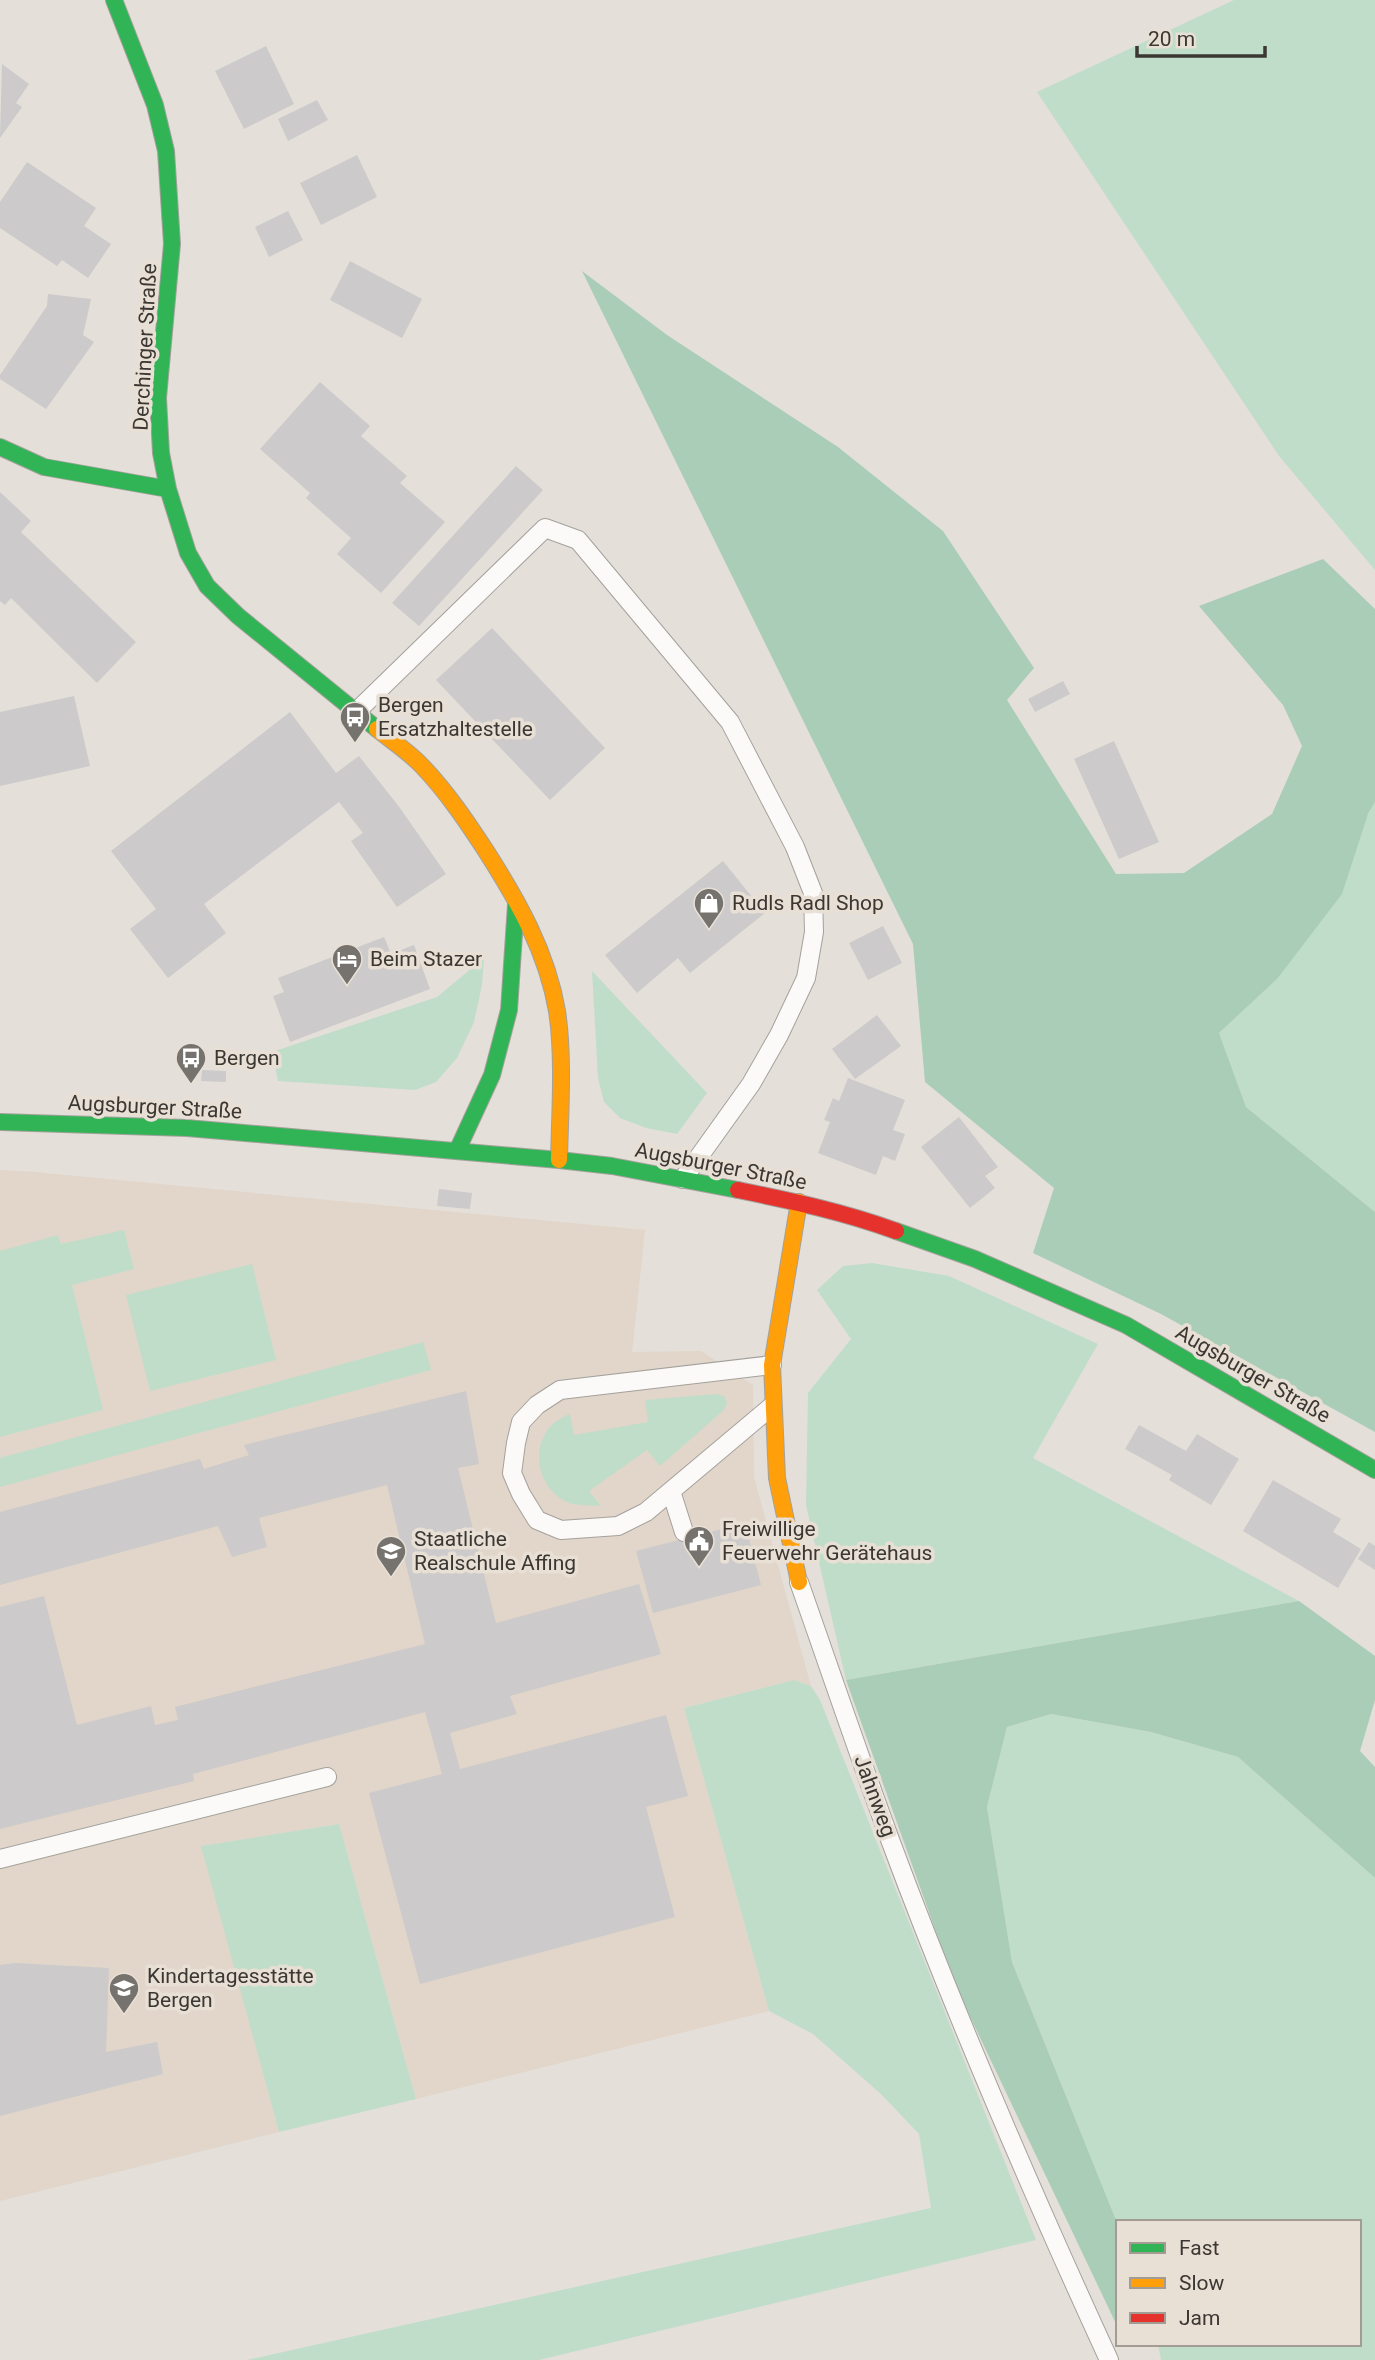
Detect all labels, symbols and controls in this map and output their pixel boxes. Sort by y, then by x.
scale bar [1137,14,1265,58]
text: 20 m [1148,27,1195,51]
street label: Derchinger Straße [129,263,161,431]
place label: Bergen Ersatzhaltestelle [378,693,533,741]
bus stop icon: Bergen Ersatzhaltestelle [338,700,372,744]
shop icon: Rudls Radl Shop [692,886,726,930]
place label: Rudls Radl Shop [732,891,884,915]
hotel icon: Beim Stazer [330,942,364,986]
place label: Beim Stazer [370,947,482,971]
bus stop icon: Bergen [174,1041,208,1085]
place label: Bergen [214,1046,280,1070]
street label: Augsburger Straße [67,1090,243,1124]
street label: Augsburger Straße [633,1138,809,1194]
street label: Augsburger Straße [1171,1320,1335,1428]
place label: Freiwillige Feuerwehr Gerätehaus [722,1517,932,1565]
public building icon: Freiwillige Feuerwehr Gerätehaus [682,1524,716,1568]
place label: Staatliche Realschule Affing [414,1527,576,1575]
school or university icon: Staatliche Realschule Affing [374,1534,408,1578]
street label: Jahnweg [849,1752,901,1840]
place label: Kindertagesstätte Bergen [147,1964,314,2012]
school or university icon: Kindertagesstätte Bergen [107,1971,141,2015]
legend [1116,2220,1361,2346]
text: Fast [1179,2236,1220,2260]
text: Slow [1179,2271,1225,2295]
text: Jam [1179,2306,1220,2330]

